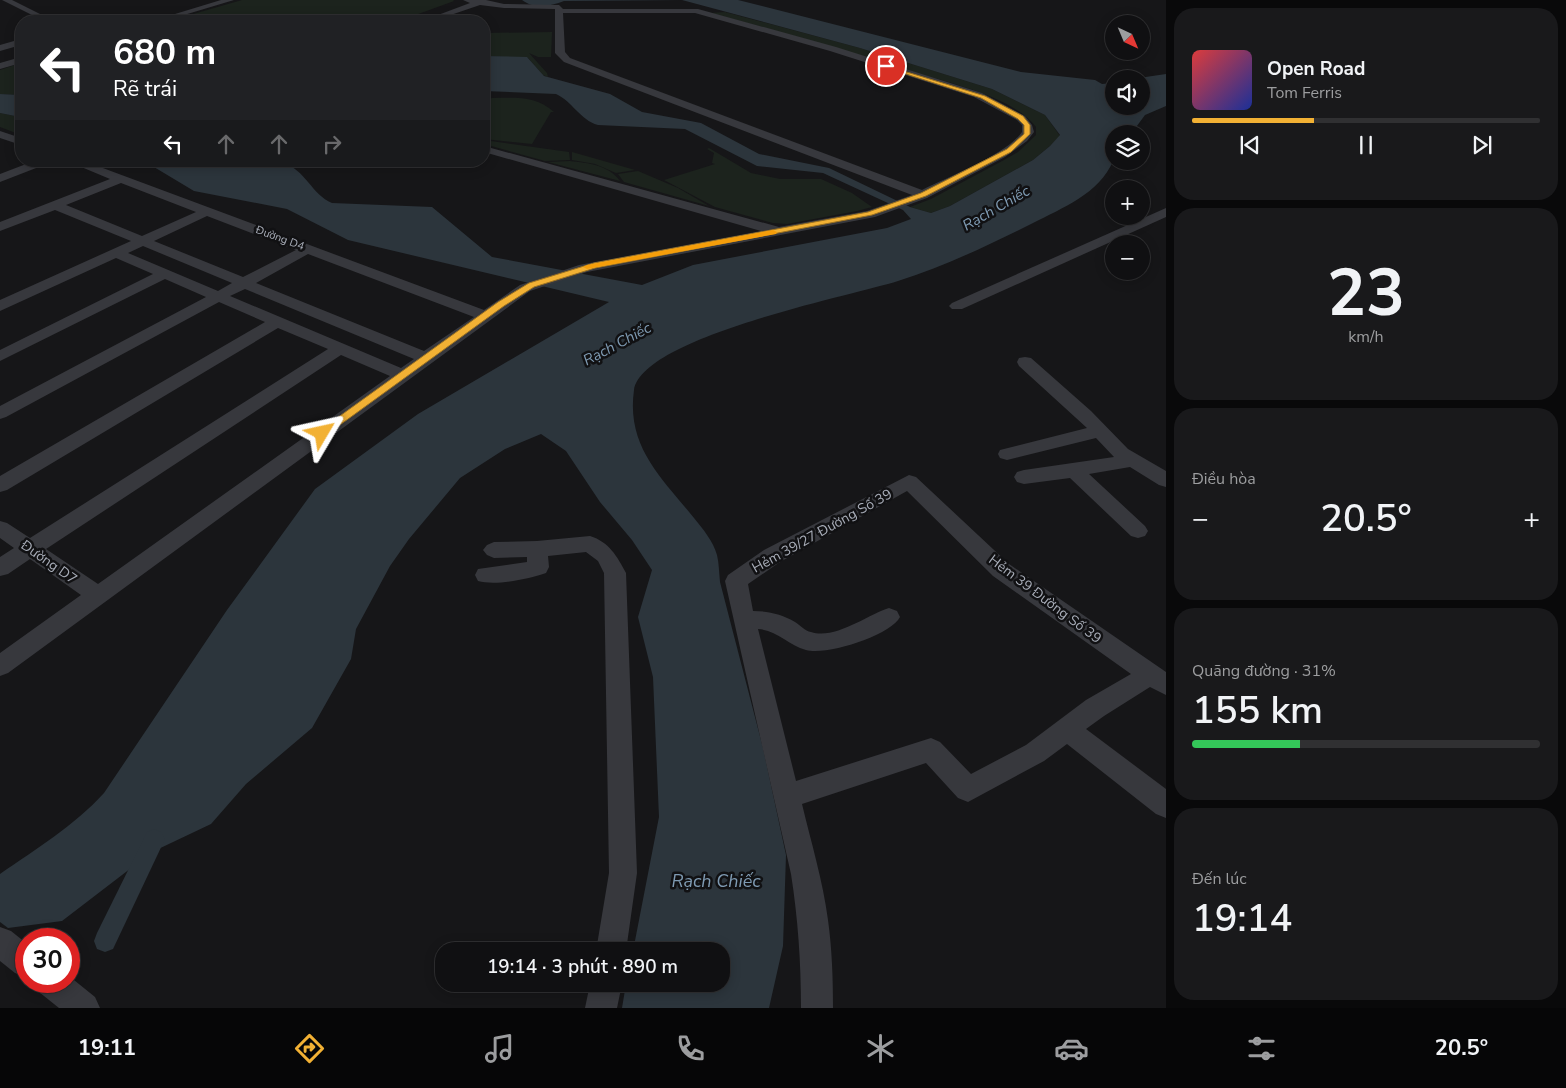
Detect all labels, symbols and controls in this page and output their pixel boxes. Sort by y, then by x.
north arrow [1105,15,1150,60]
map controls [1105,15,1150,280]
text: 680 m [113,29,216,76]
icon: left [30,35,95,100]
pin [865,45,907,87]
icon: arrive [872,52,900,80]
text: Open Road [1267,56,1365,82]
button: sound [1105,70,1150,115]
text: Rẽ trái [113,74,177,104]
text: Tom Ferris [1267,82,1342,104]
button: layers [1105,125,1150,170]
icon: left [159,130,187,158]
icon: ahead [212,130,240,158]
icon: ahead [265,130,293,158]
icon: right [318,130,346,158]
icon: previous [1236,131,1264,159]
icon: pause [1352,131,1380,159]
icon: next [1468,131,1496,159]
button: + [1105,180,1150,225]
water label: Rạch Chiếc [959,181,1033,235]
street label: Đường D4 [253,222,307,254]
button: − [1105,235,1150,280]
text: 23 [1327,249,1405,338]
water label: Rạch Chiếc [579,318,655,370]
text: km/h [1348,326,1384,348]
position arrow [295,406,347,458]
text: Điều hòa [1192,468,1256,490]
street label: Hẻm 39/27 Đường Số 39 [749,485,895,577]
text: 20.5° [1320,493,1412,544]
text: − [1192,500,1209,538]
text: + [1523,500,1540,538]
street label: Đường D7 [16,535,81,588]
street label: Hẻm 39 Đường Số 39 [985,550,1105,648]
text: Quãng đường · 31% [1192,660,1336,682]
text: 155 km [1192,685,1323,736]
text: Đến lúc [1192,868,1247,890]
water label: Rạch Chiếc [671,869,761,893]
text: 19:14 [1192,893,1292,944]
speed limit sign: 30 [15,928,80,993]
text: 19:14 · 3 phút · 890 m [487,954,678,980]
icon: directions [292,1031,327,1066]
icon: music [482,1031,517,1066]
icon: phone [673,1031,708,1066]
icon: climate [863,1031,898,1066]
icon: car [1054,1031,1089,1066]
icon: filters [1244,1031,1279,1066]
text: 19:11 [78,1033,136,1063]
text: 20.5° [1435,1033,1488,1063]

